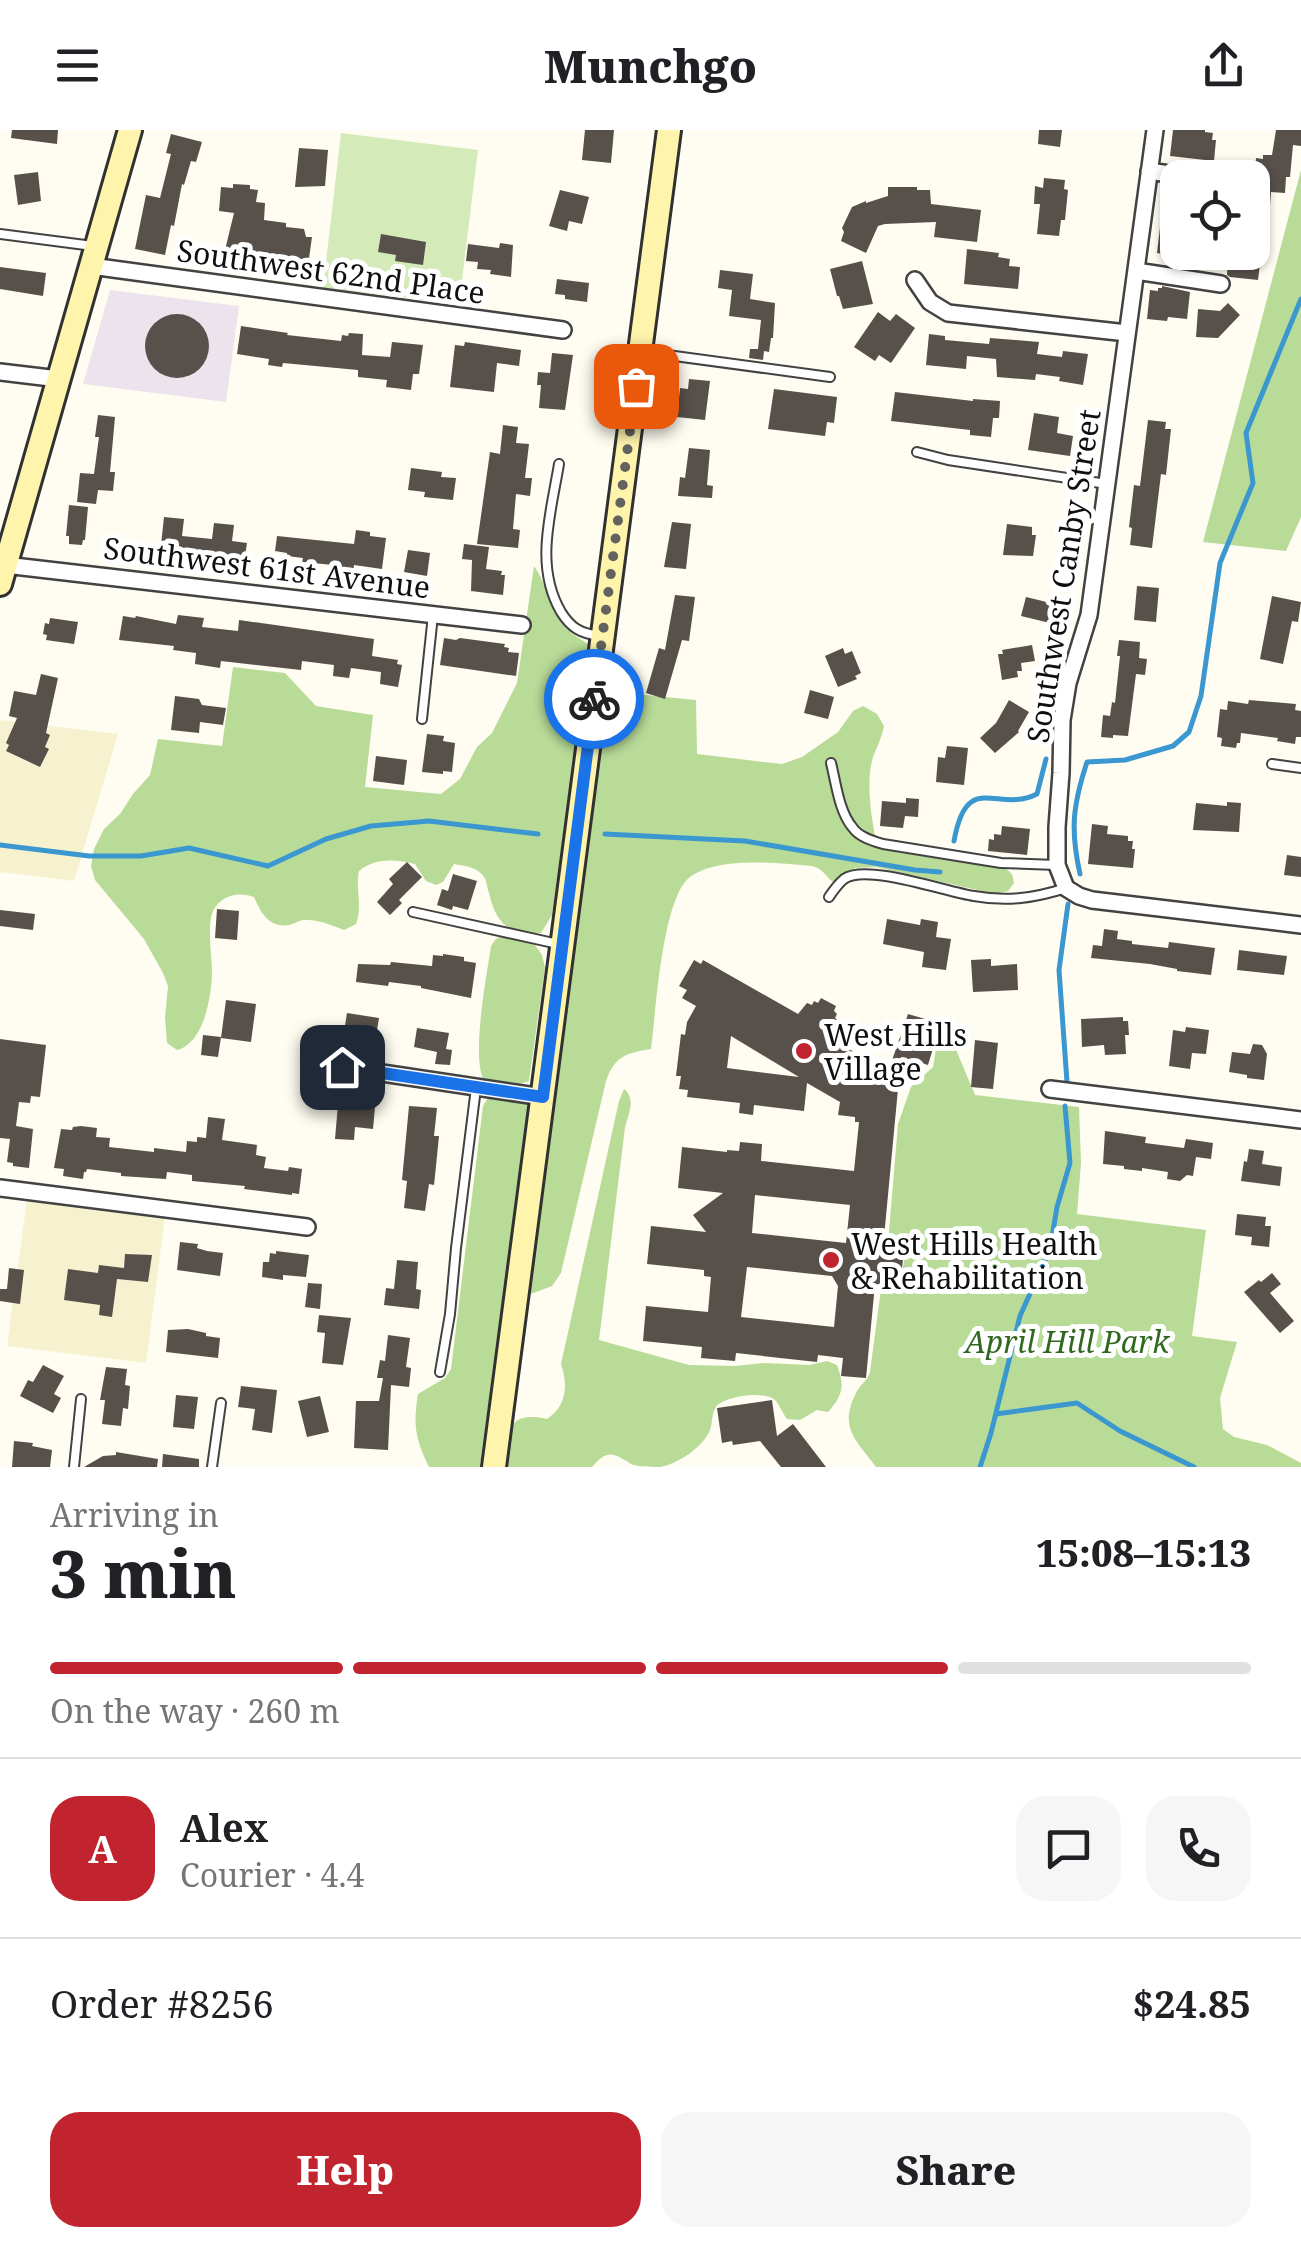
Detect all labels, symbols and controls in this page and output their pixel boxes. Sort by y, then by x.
text: Munchgo [544,35,757,96]
icon: menu [50,38,105,93]
icon: share [1196,38,1251,93]
map controls [1160,160,1270,270]
button: locate [1160,160,1270,270]
street label: Southwest 62nd Place [174,229,488,313]
pin [594,344,679,429]
icon: bag [609,359,664,414]
street label: Southwest Canby Street [1016,406,1110,746]
street label: Southwest 61st Avenue [101,527,433,607]
courier [544,649,644,749]
icon: bike [567,672,622,727]
place label: West Hills Village [824,1014,967,1089]
pin [300,1025,385,1110]
icon: home [315,1040,370,1095]
marker: West Hills Village [793,1040,815,1062]
place label: West Hills Health & Rehabilitation [851,1223,1098,1298]
marker: West Hills Health & Rehabilitation [820,1249,842,1271]
park label: April Hill Park [963,1321,1170,1362]
text: Arriving in [50,1493,219,1536]
text: 15:08–15:13 [1036,1526,1251,1578]
text: 3 min [50,1529,237,1617]
text: On the way · 260 m [50,1689,340,1732]
button: chat [1016,1796,1121,1901]
button: phone [1146,1796,1251,1901]
text: Alex [180,1801,268,1853]
text: A [88,1822,117,1874]
text: Courier · 4.4 [180,1853,364,1896]
text: Order #8256 [50,1977,274,2029]
text: $24.85 [1132,1977,1251,2029]
button: Help [50,2112,641,2227]
button: Share [661,2112,1251,2227]

